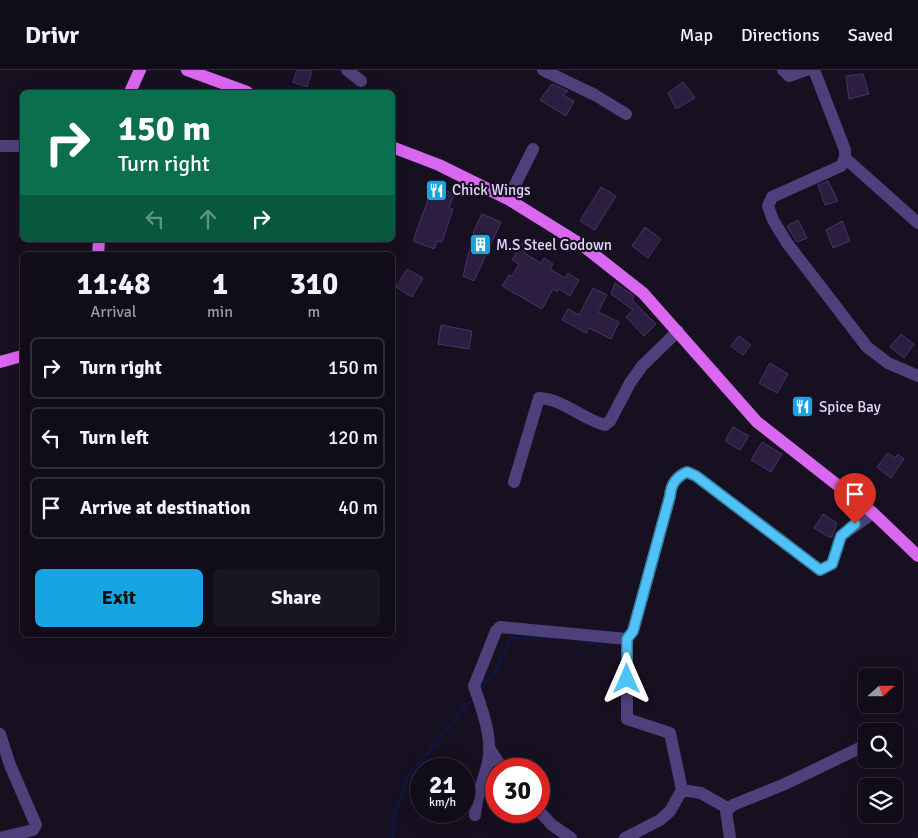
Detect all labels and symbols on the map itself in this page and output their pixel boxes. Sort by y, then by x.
restaurant icon: Chick Wings [424,178,448,202]
place label: Chick Wings [452,181,531,199]
building icon: M.S Steel Godown [468,233,492,257]
place label: M.S Steel Godown [496,236,612,254]
restaurant icon: Spice Bay [791,395,815,419]
place label: Spice Bay [819,398,881,416]
pin [834,473,876,524]
position arrow [600,652,652,704]
north arrow [858,668,902,712]
speed limit sign: 30 [485,758,550,823]

